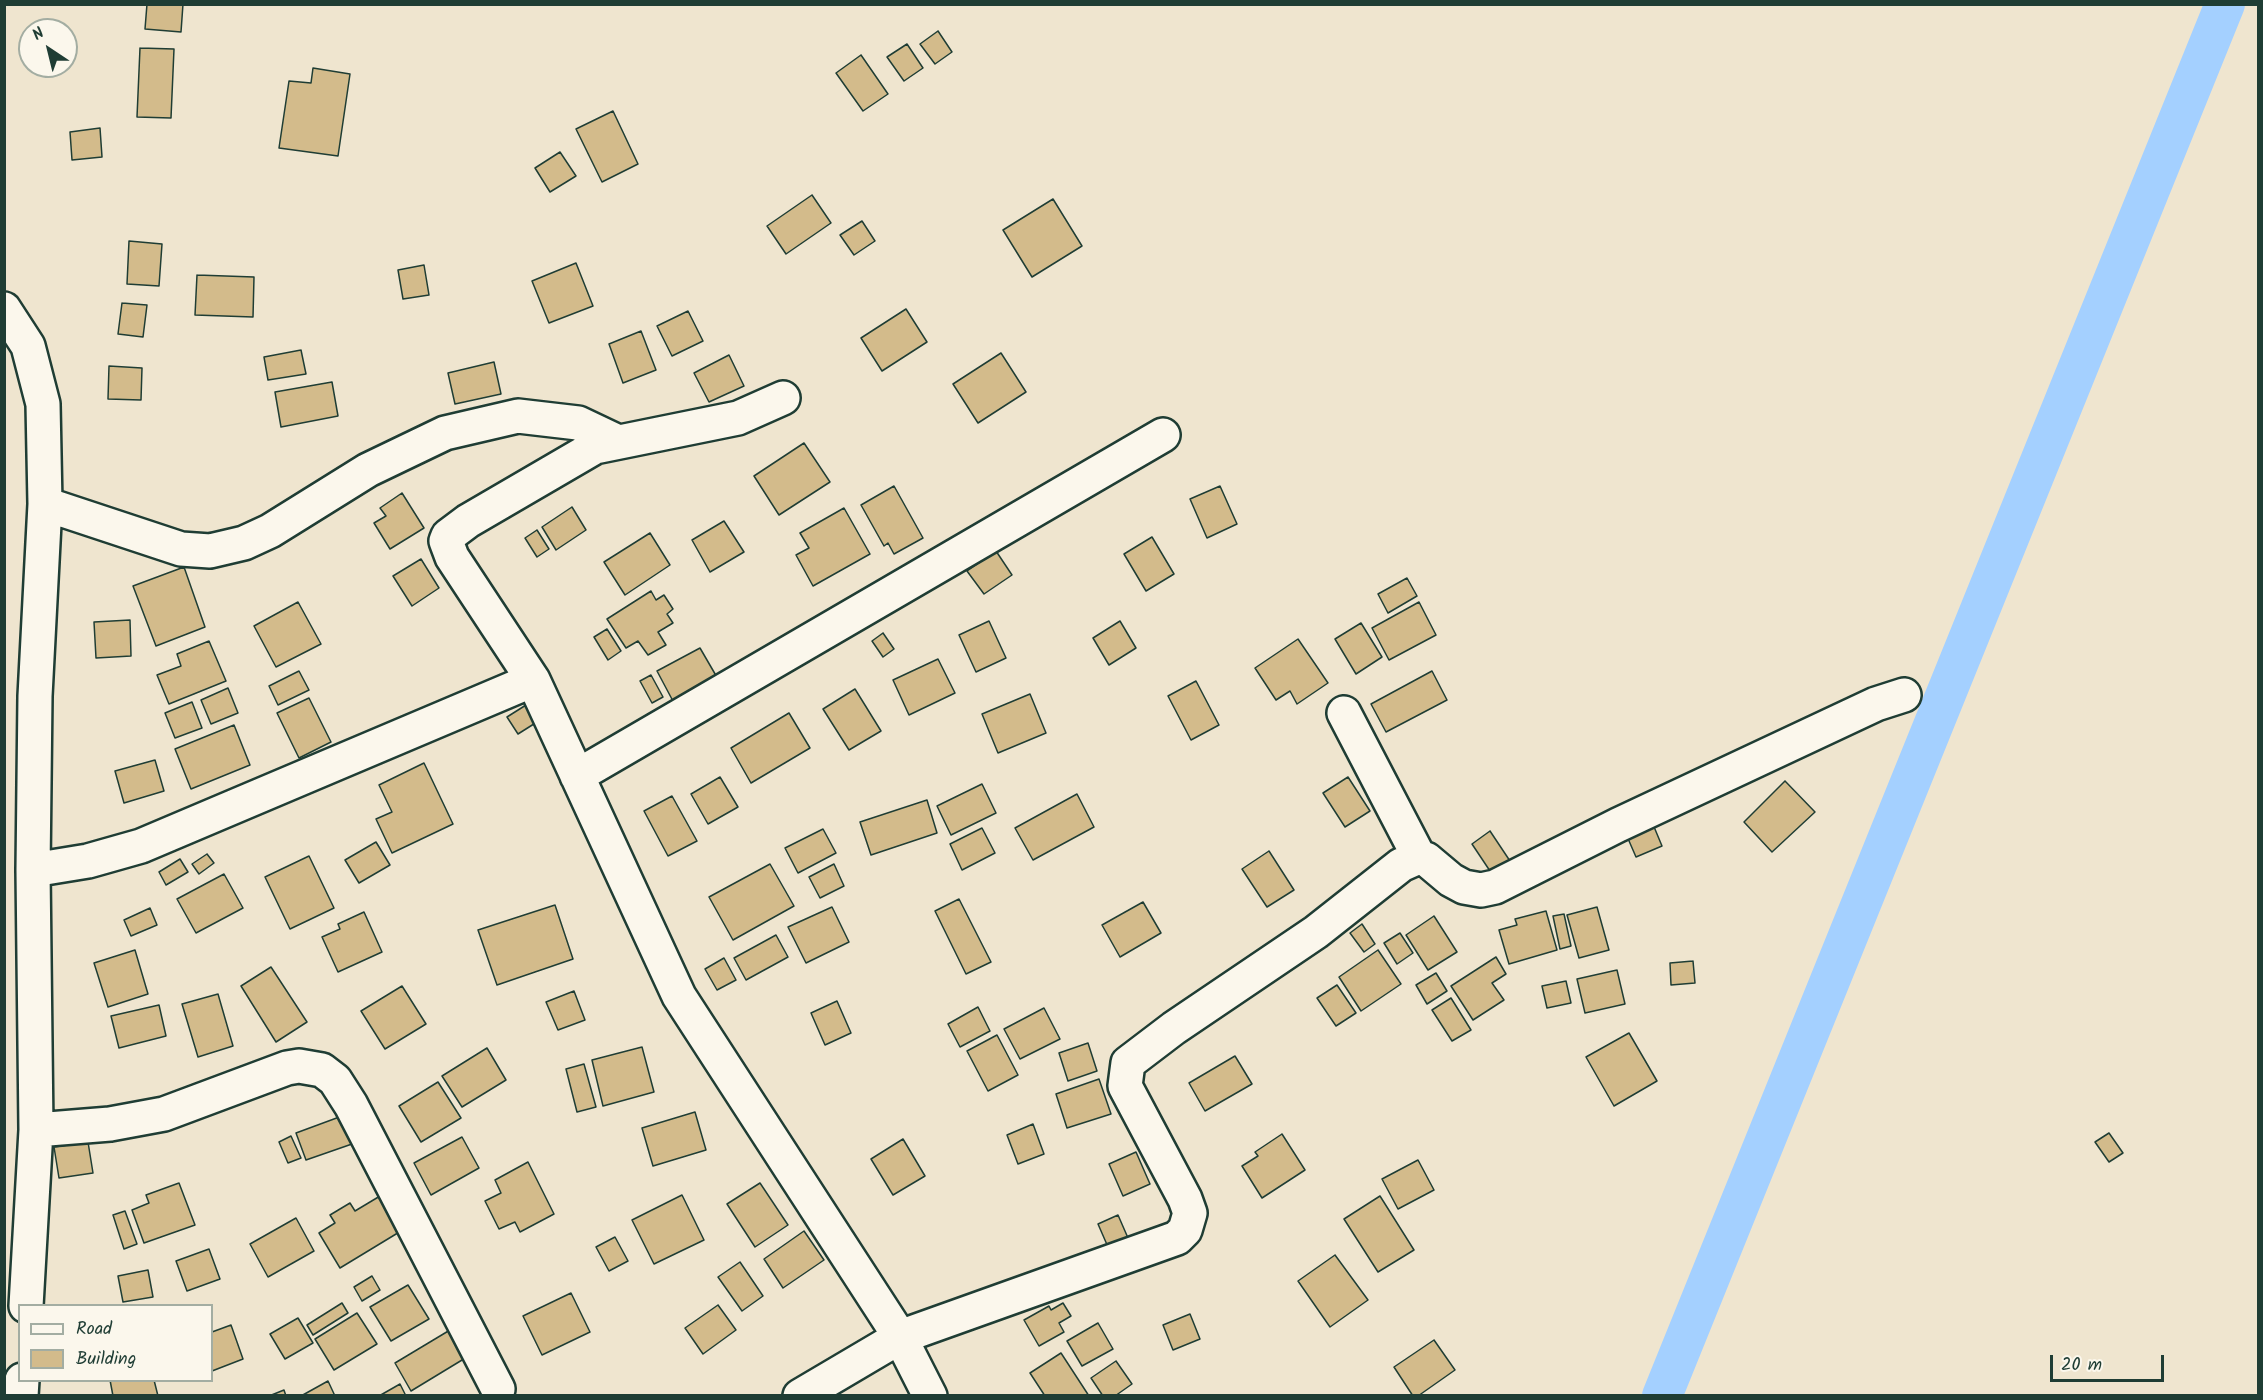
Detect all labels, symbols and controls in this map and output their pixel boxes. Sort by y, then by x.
north arrow [18,18,78,78]
text: N [27,21,50,48]
legend [18,1304,213,1382]
text: Road [76,1315,112,1344]
scale bar [2053,1343,2167,1381]
text: Building [76,1345,136,1374]
text: 20 m [2061,1351,2102,1380]

